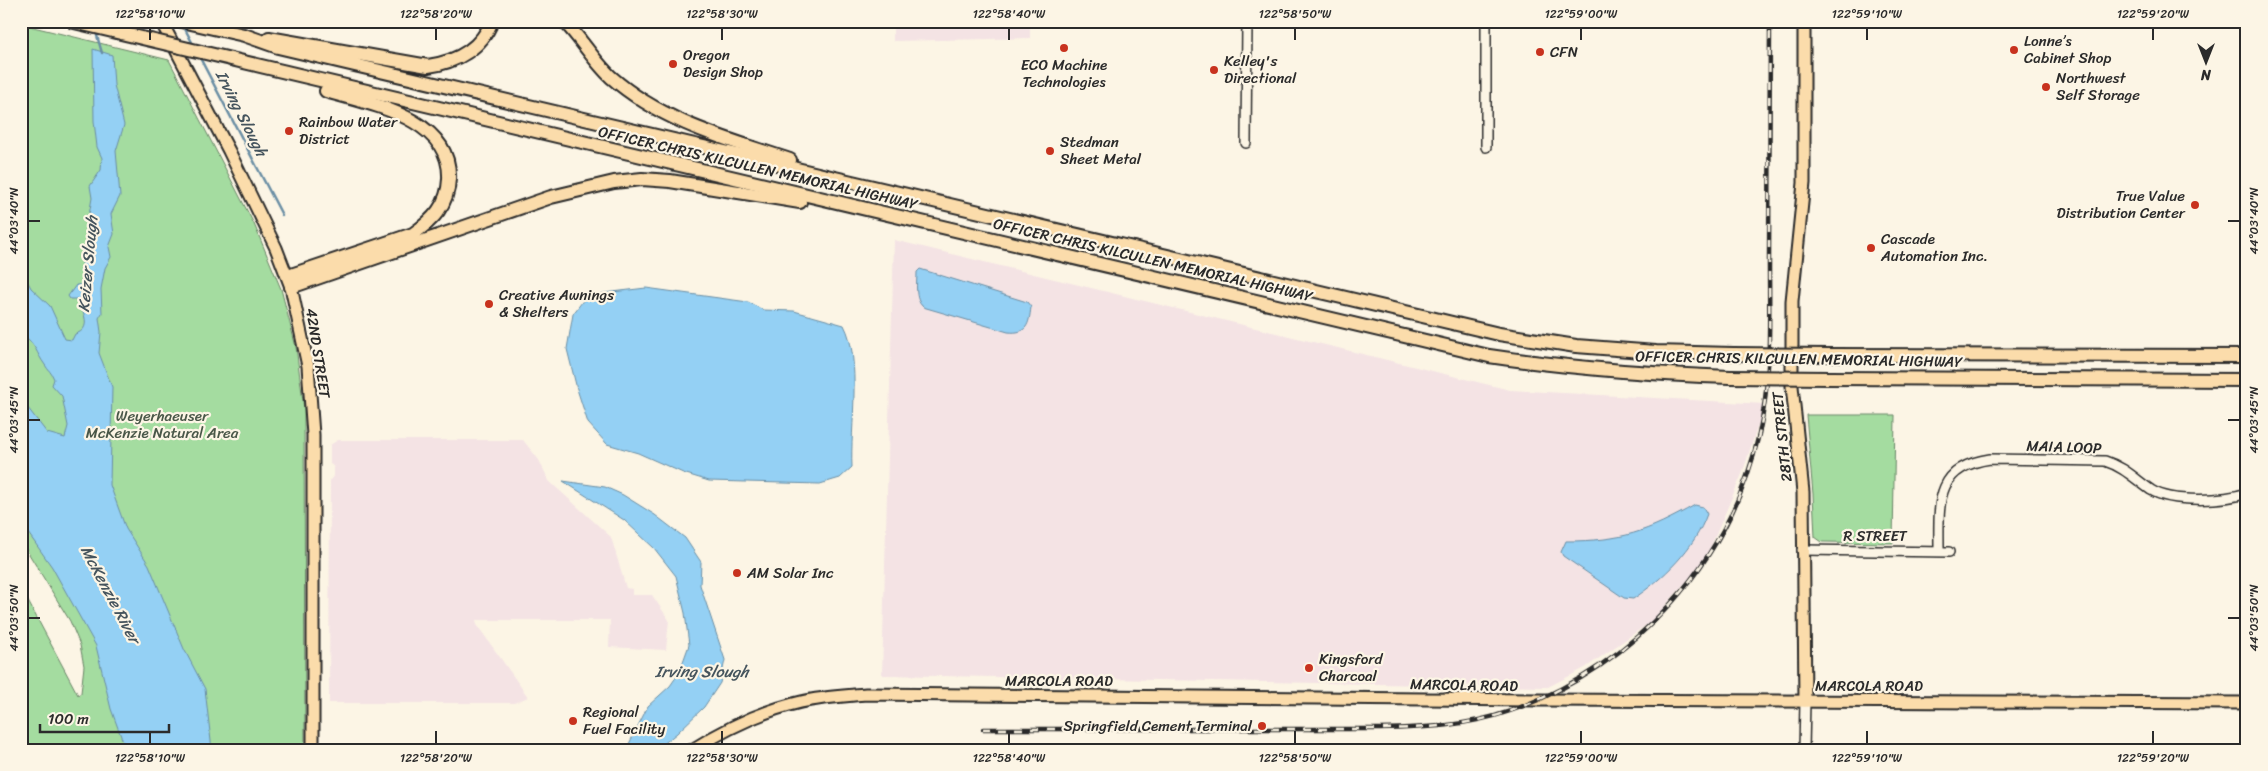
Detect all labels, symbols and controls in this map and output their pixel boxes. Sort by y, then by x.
text: 122°58'10"W [115,3,186,25]
text: 122°58'20"W [400,3,473,25]
text: 122°58'30"W [686,3,759,25]
text: 122°58'40"W [973,3,1046,25]
text: 122°58'50"W [1259,3,1332,25]
text: 122°59'00"W [1545,3,1618,25]
text: 122°59'10"W [1832,3,1903,25]
text: 122°59'20"W [2117,3,2190,25]
place label: Lonne’s Cabinet Shop [2024,28,2111,71]
north arrow [2180,38,2230,88]
place label: CFN [1550,39,1579,65]
place label: Oregon Design Shop [683,42,763,85]
marker: ECO Machine Technologies [1058,42,1070,54]
marker: Lonne’s Cabinet Shop [2008,44,2020,56]
marker: CFN [1534,46,1546,58]
place label: Kelley's Directional [1224,48,1297,91]
place label: ECO Machine Technologies [1021,52,1107,95]
marker: Oregon Design Shop [667,58,679,70]
text: N [2201,62,2212,87]
water label: Irving Slough [207,64,276,163]
marker: Kelley's Directional [1208,64,1220,76]
place label: Northwest Self Storage [2056,65,2140,108]
marker: Northwest Self Storage [2040,81,2052,93]
place label: Rainbow Water District [299,109,398,152]
street label: OFFICER CHRIS KILCULLEN MEMORIAL HIGHWAY [596,119,921,218]
marker: Rainbow Water District [283,125,295,137]
place label: Stedman Sheet Metal [1060,129,1142,172]
marker: Stedman Sheet Metal [1044,145,1056,157]
place label: True Value Distribution Center [2056,183,2186,226]
text: 44°03'40"N [3,187,25,255]
text: 44°03'40"N [2243,187,2265,255]
marker: True Value Distribution Center [2189,199,2201,211]
street label: OFFICER CHRIS KILCULLEN MEMORIAL HIGHWAY [991,211,1316,310]
water label: Keizer Slough [69,213,106,313]
place label: Cascade Automation Inc. [1880,226,1988,269]
marker: Cascade Automation Inc. [1865,242,1877,254]
place label: Creative Awnings & Shelters [499,282,614,325]
marker: Creative Awnings & Shelters [483,298,495,310]
street label: 42ND STREET [298,306,338,401]
street label: OFFICER CHRIS KILCULLEN MEMORIAL HIGHWAY [1635,343,1963,375]
text: 44°03'45"N [3,386,25,453]
text: 44°03'45"N [2243,386,2265,453]
street label: 28TH STREET [1764,389,1800,483]
park label: Weyerhaeuser McKenzie Natural Area [86,403,239,446]
street label: MAIA LOOP [2026,433,2102,461]
street label: R STREET [1843,523,1908,549]
water label: McKenzie River [72,540,150,652]
place label: AM Solar Inc [746,560,834,586]
marker: AM Solar Inc [731,567,743,579]
text: 44°03'50"N [3,584,25,652]
text: 44°03'50"N [2243,584,2265,652]
place label: Kingsford Charcoal [1319,646,1383,689]
water label: Irving Slough [654,657,750,686]
marker: Kingsford Charcoal [1303,662,1315,674]
street label: MARCOLA ROAD [1005,668,1113,694]
street label: MARCOLA ROAD [1410,671,1518,699]
street label: MARCOLA ROAD [1815,673,1923,699]
place label: Regional Fuel Facility [583,699,665,742]
scale bar [40,701,169,733]
text: 100 m [48,706,89,732]
place label: Springfield Cement Terminal [1063,713,1253,739]
marker: Regional Fuel Facility [567,715,579,727]
marker: Springfield Cement Terminal [1256,720,1268,732]
text: 122°58'10"W [115,747,186,769]
text: 122°58'20"W [400,747,473,769]
text: 122°58'30"W [686,747,759,769]
text: 122°58'40"W [973,747,1046,769]
text: 122°58'50"W [1259,747,1332,769]
text: 122°59'00"W [1545,747,1618,769]
text: 122°59'10"W [1832,747,1903,769]
text: 122°59'20"W [2117,747,2190,769]

